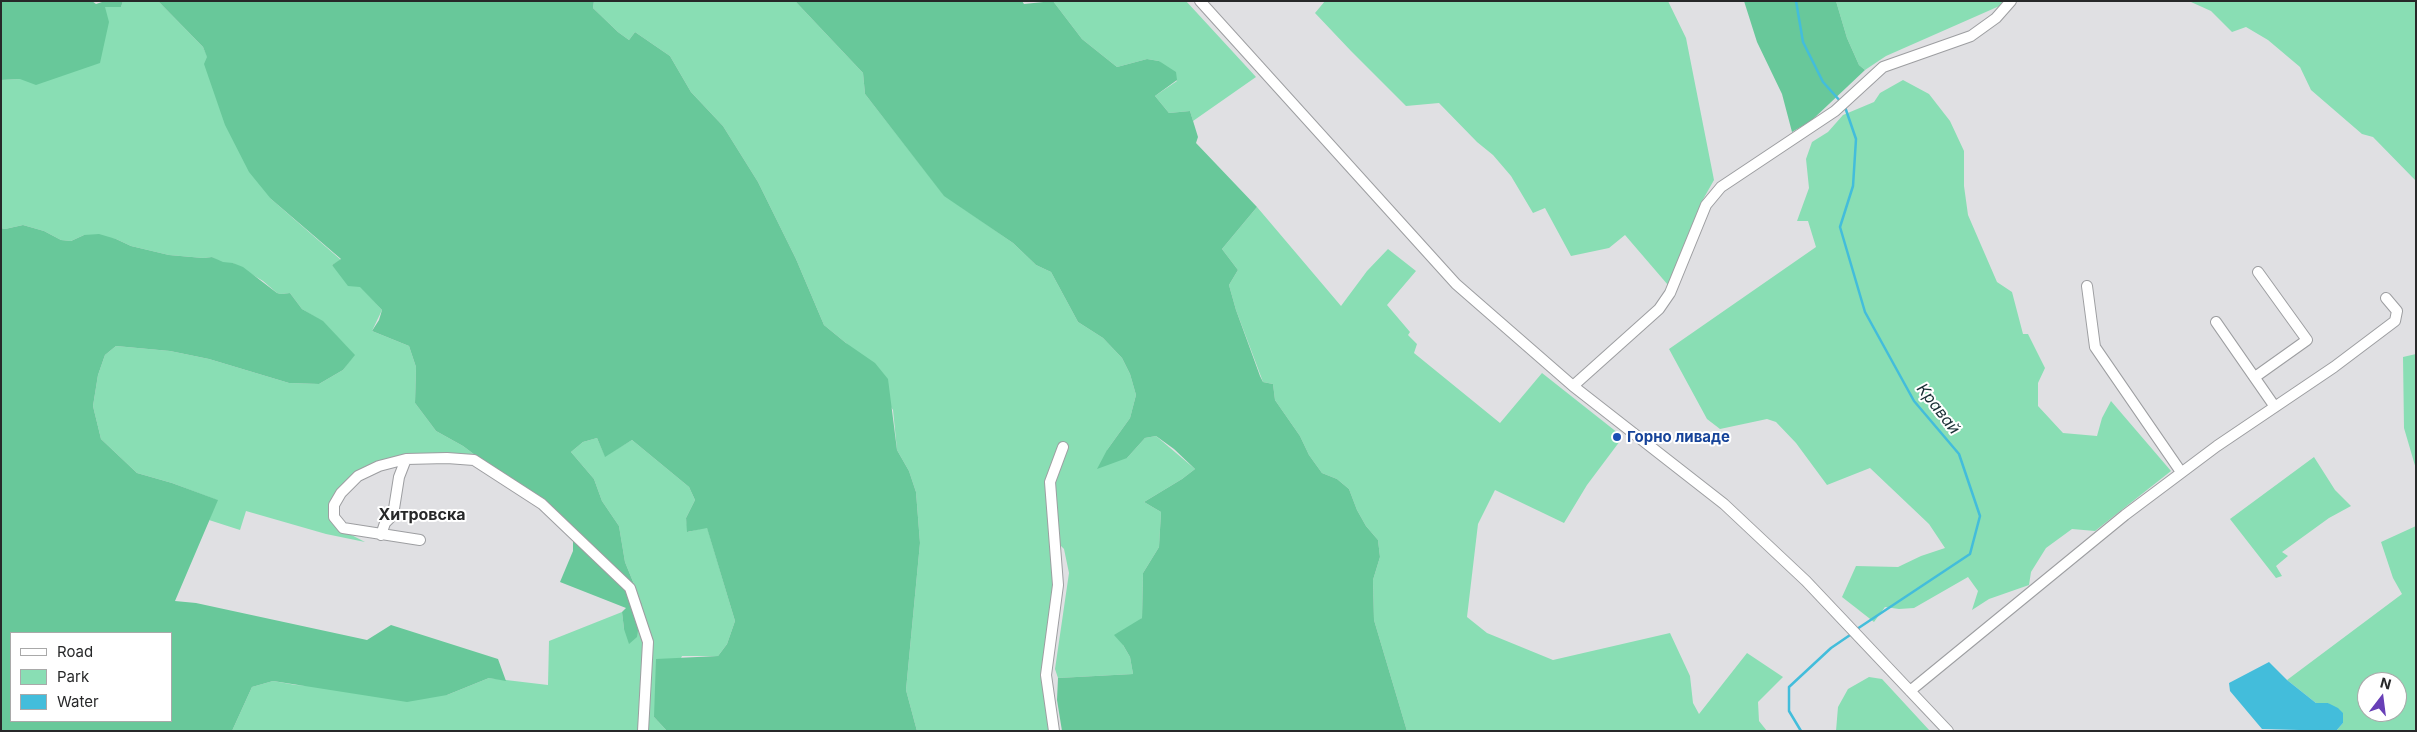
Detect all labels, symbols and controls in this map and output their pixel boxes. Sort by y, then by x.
water label: Кравай [1912,380,1964,438]
place label: Горно ливаде [1627,428,1730,446]
marker: Горно ливаде [1611,431,1623,443]
district label: Хитровска [378,505,466,525]
legend [10,632,172,722]
text: Road [57,642,93,661]
text: Park [57,667,89,686]
north arrow [2357,672,2407,722]
text: N [2378,673,2393,693]
text: Water [57,692,99,711]

